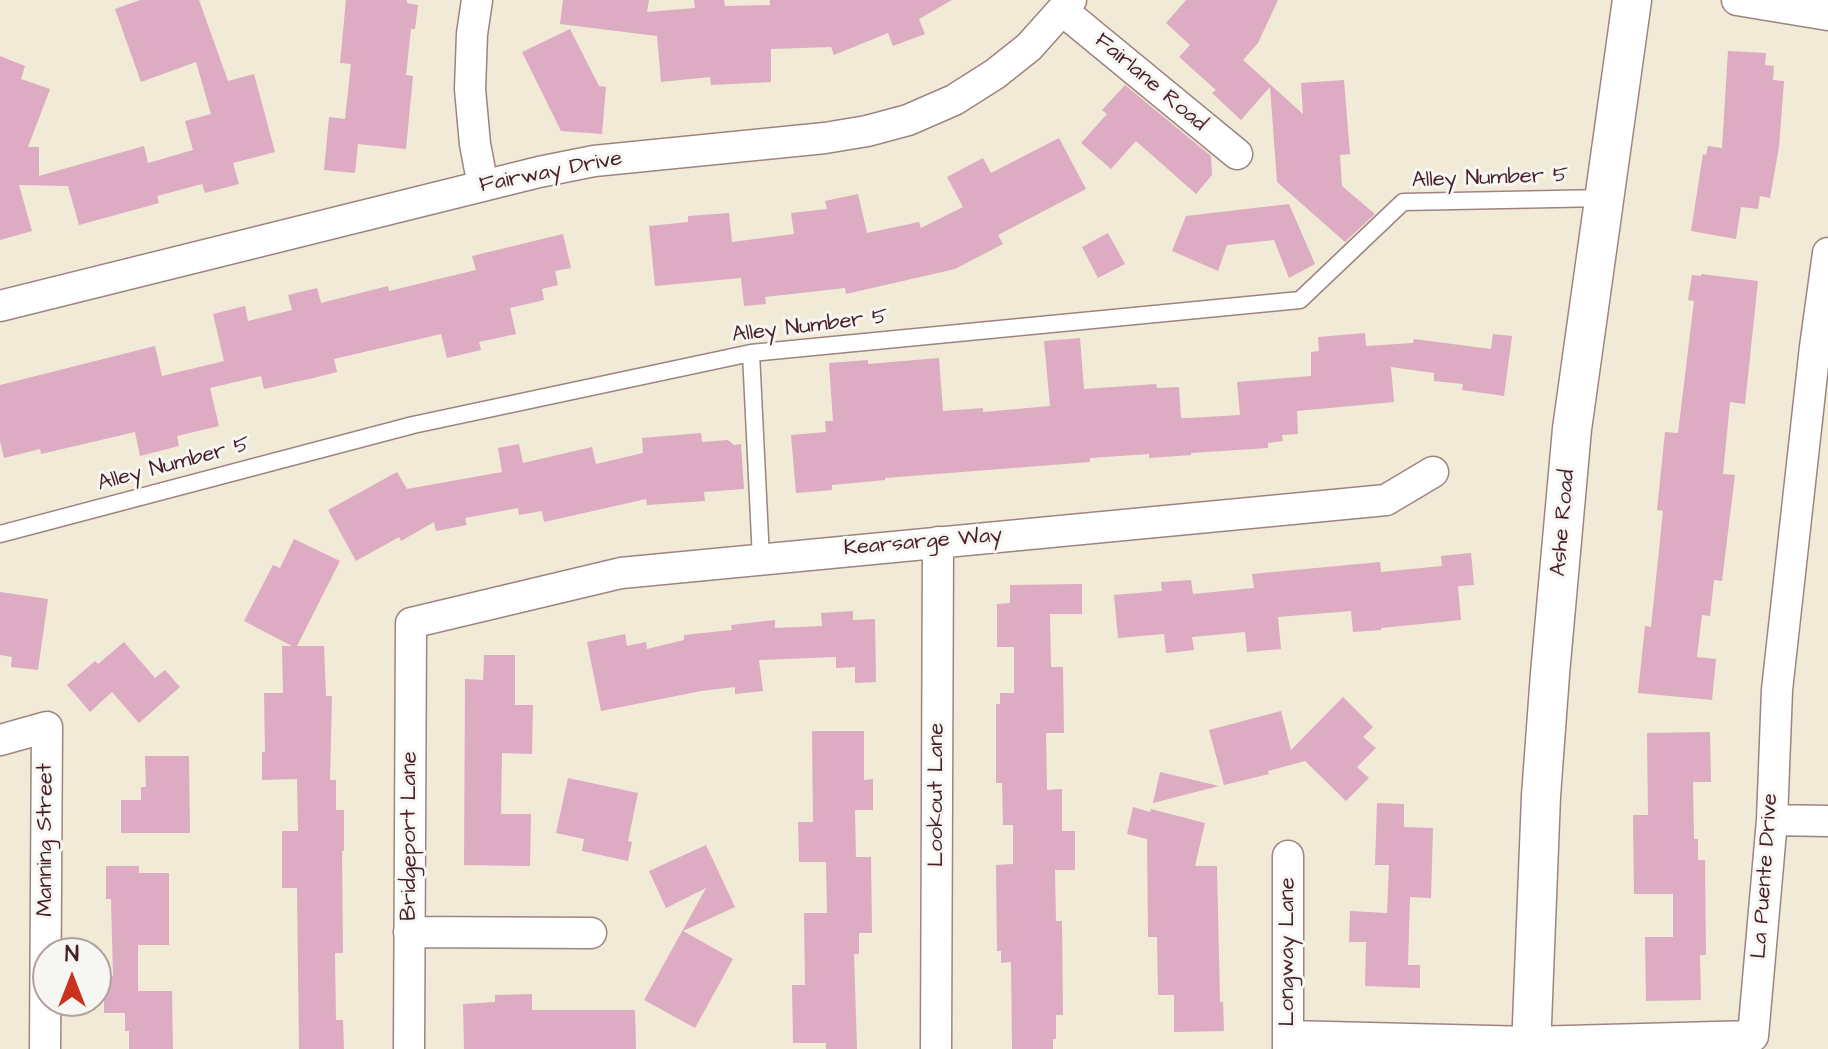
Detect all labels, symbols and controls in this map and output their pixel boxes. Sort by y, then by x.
street label: Fairlane Road [1088,28,1212,138]
street label: Fairway Drive [477,146,625,200]
street label: Alley Number 5 [1411,163,1569,195]
street label: Alley Number 5 [731,304,889,350]
street label: Alley Number 5 [95,432,253,498]
street label: Ashe Road [1546,468,1582,578]
street label: Kearsarge Way [843,523,1003,563]
street label: Lookout Lane [924,723,950,867]
street label: Bridgeport Lane [397,751,423,921]
street label: Manning Street [33,763,59,917]
street label: La Puente Drive [1747,792,1785,960]
street label: Longway Lane [1275,877,1301,1027]
north arrow [32,937,112,1017]
text: N [65,939,79,970]

